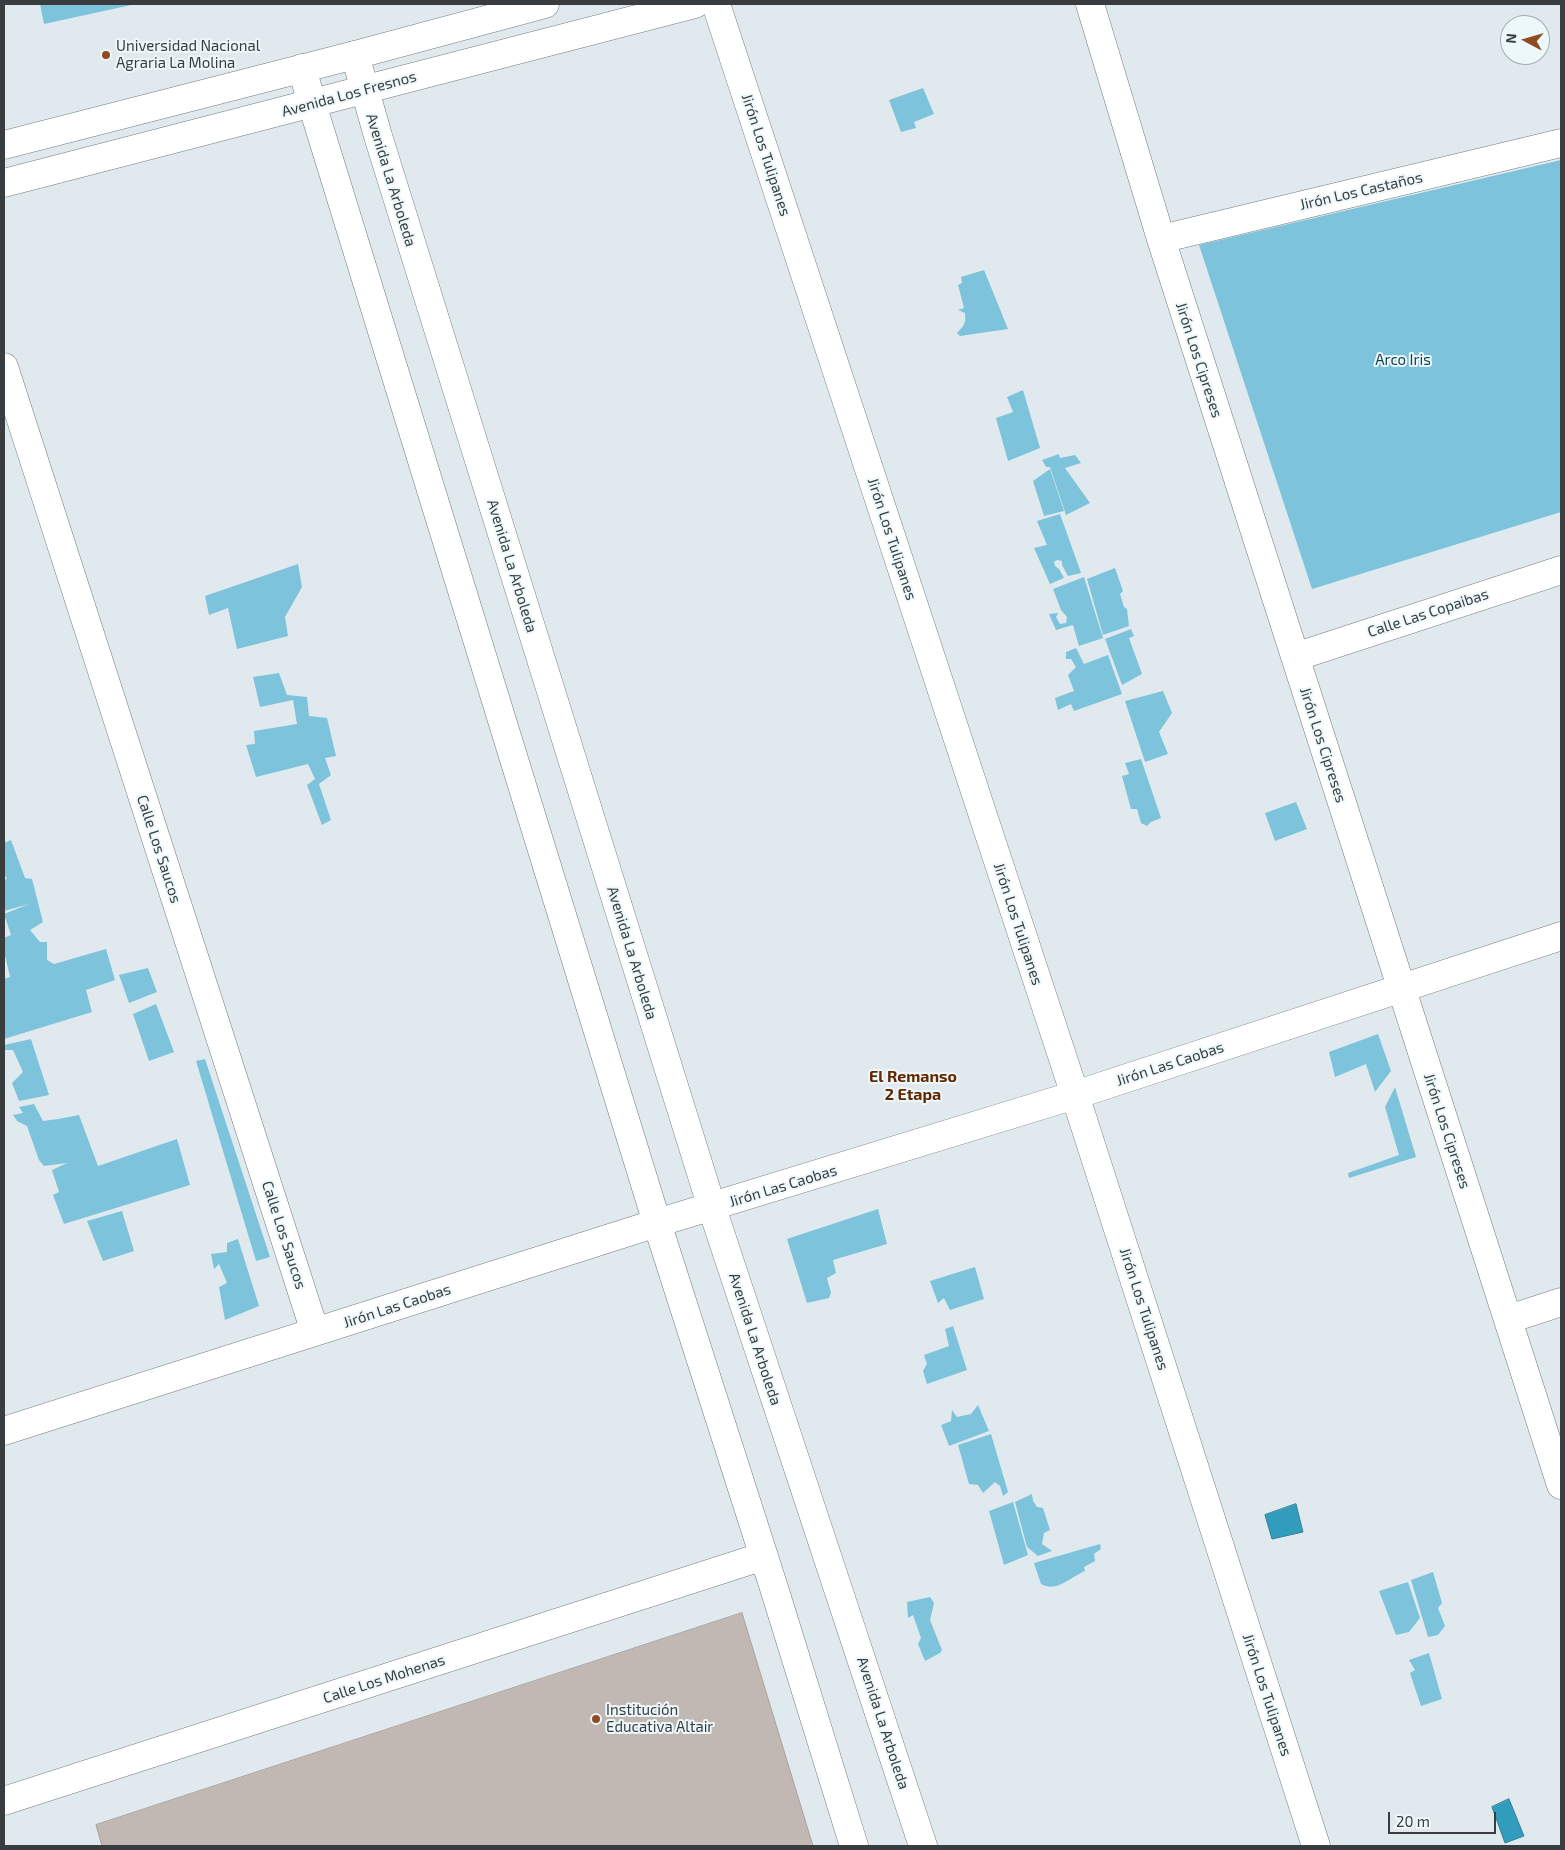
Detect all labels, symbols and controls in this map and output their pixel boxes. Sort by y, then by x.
north arrow [1500,15,1550,65]
text: N [1502,33,1520,44]
place label: Universidad Nacional Agraria La Molina [116,37,260,72]
marker: Universidad Nacional Agraria La Molina [100,49,112,61]
street label: Avenida Los Fresnos [280,67,418,121]
street label: Jirón Los Tulipanes [738,91,794,219]
street label: Avenida La Arboleda [362,111,420,249]
street label: Jirón Los Castaños [1298,168,1424,214]
street label: Jirón Los Cipreses [1172,300,1226,420]
park label: Arco Iris [1375,351,1431,369]
street label: Jirón Los Tulipanes [864,475,920,603]
street label: Avenida La Arboleda [483,497,541,635]
street label: Calle Las Copaibas [1365,585,1491,641]
street label: Jirón Los Cipreses [1296,685,1350,805]
street label: Calle Los Saucos [133,793,185,905]
street label: Jirón Los Tulipanes [990,860,1046,988]
street label: Avenida La Arboleda [603,884,661,1022]
street label: Jirón Las Caobas [1114,1038,1226,1090]
district label: El Remanso 2 Etapa [869,1067,957,1105]
street label: Jirón Los Cipreses [1420,1071,1474,1191]
street label: Jirón Las Caobas [727,1161,839,1211]
street label: Calle Los Saucos [258,1179,310,1291]
street label: Jirón Los Tulipanes [1116,1245,1172,1373]
street label: Avenida La Arboleda [725,1270,785,1408]
street label: Jirón Las Caobas [341,1280,453,1332]
street label: Jirón Los Tulipanes [1239,1631,1295,1759]
street label: Calle Los Mohenas [321,1651,447,1707]
street label: Avenida La Arboleda [853,1654,913,1792]
place label: Institución Educativa Altair [606,1701,713,1736]
marker: Institución Educativa Altair [590,1713,602,1725]
scale bar [1390,1802,1498,1834]
text: 20 m [1396,1812,1430,1830]

